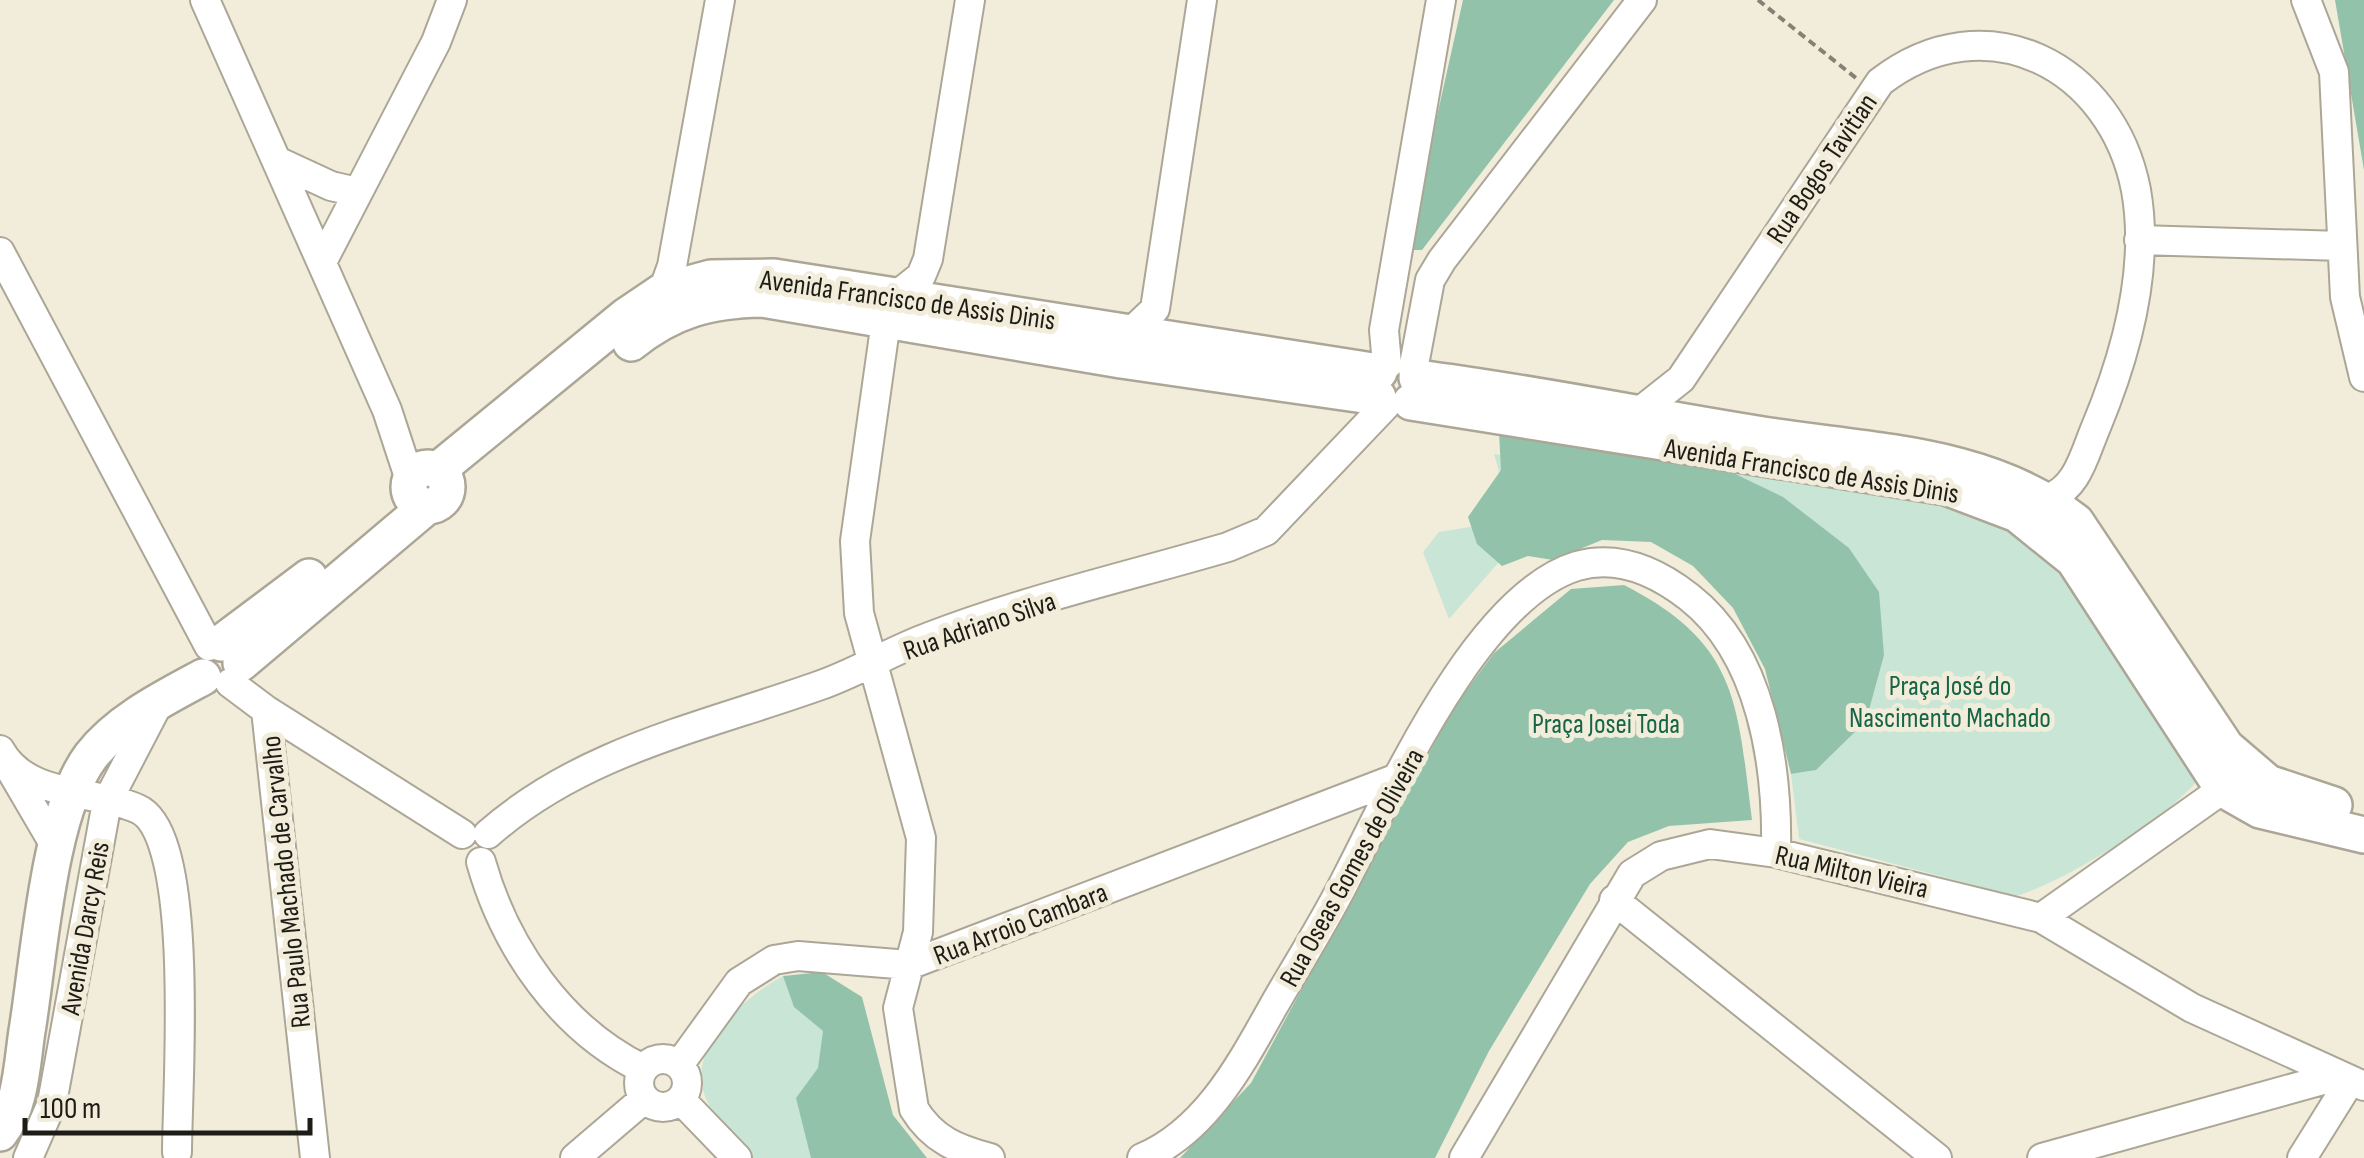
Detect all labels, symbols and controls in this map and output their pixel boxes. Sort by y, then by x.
street label: Rua Bogos Tavitian [1760,88,1884,250]
street label: Avenida Francisco de Assis Dinis [757,263,1057,338]
street label: Avenida Francisco de Assis Dinis [1661,432,1961,511]
street label: Rua Adriano Silva [899,585,1060,668]
park label: Praça José do Nascimento Machado [1849,670,2051,735]
park label: Praça Josei Toda [1532,708,1680,741]
street label: Rua Paulo Machado de Carvalho [255,734,318,1030]
street label: Rua Oseas Gomes de Oliveira [1273,743,1432,993]
street label: Avenida Darcy Reis [54,839,117,1018]
street label: Rua Milton Vieira [1772,839,1931,906]
street label: Rua Arroio Cambara [929,876,1112,973]
scale bar [25,1073,310,1135]
text: 100 m [40,1091,101,1127]

